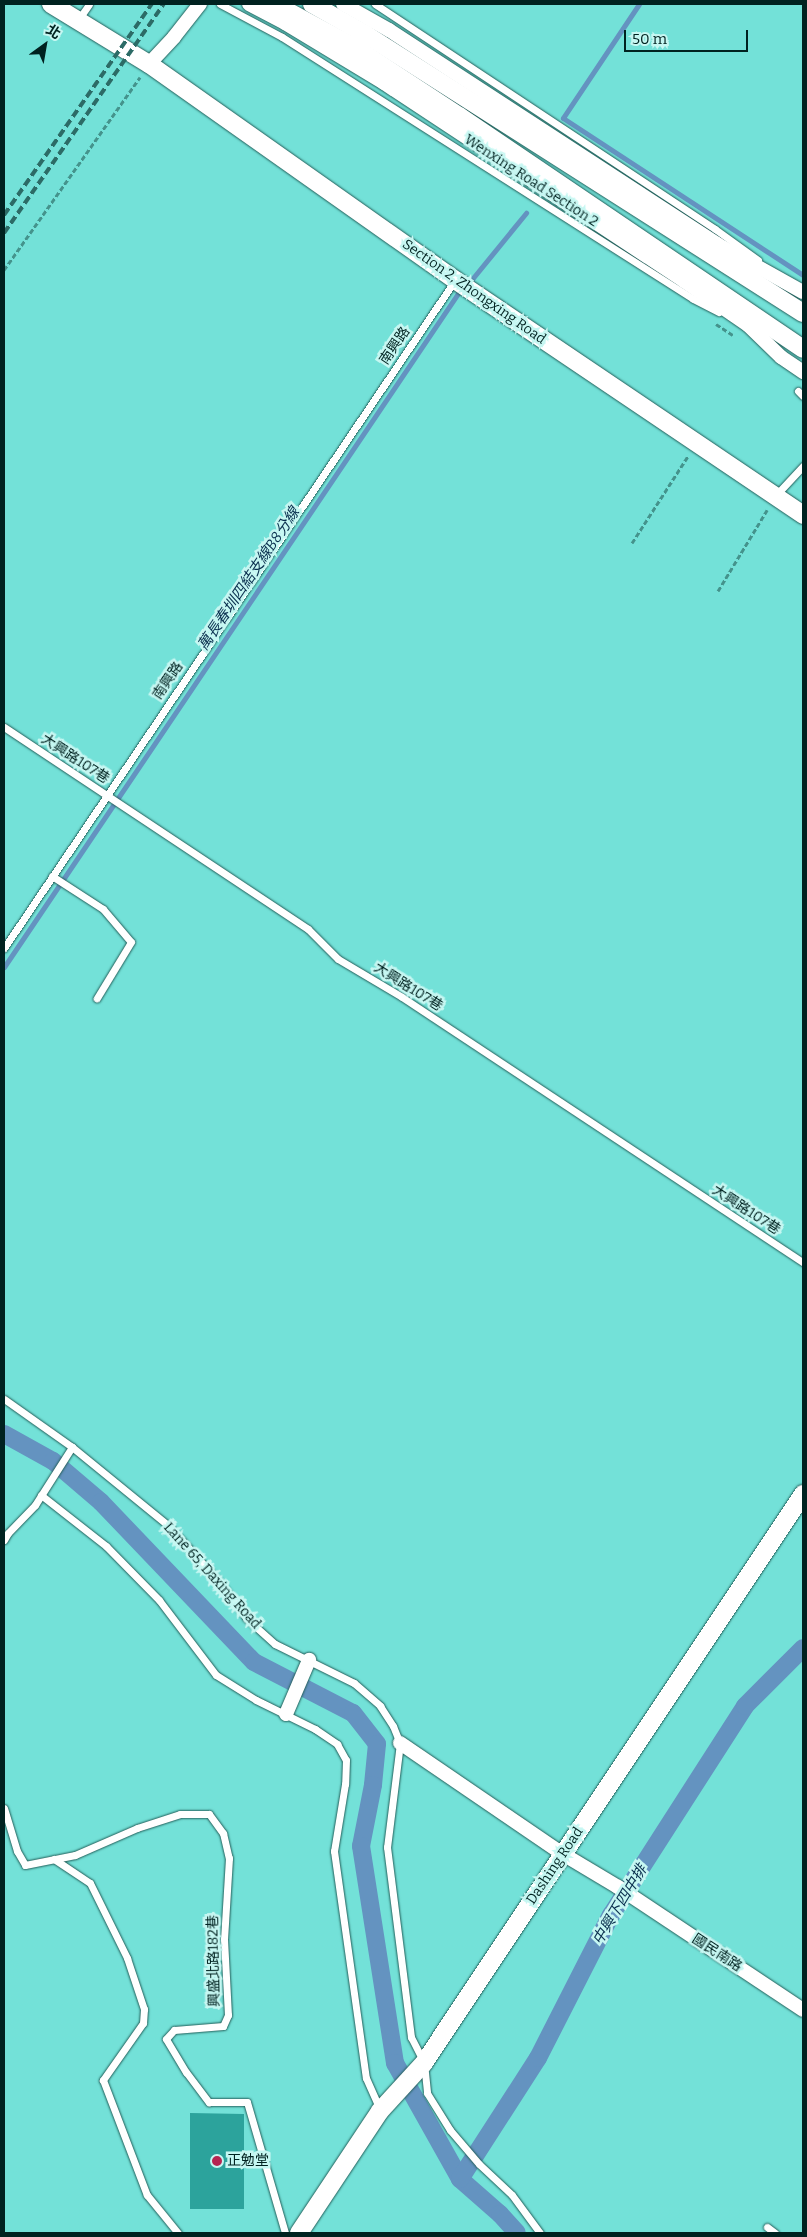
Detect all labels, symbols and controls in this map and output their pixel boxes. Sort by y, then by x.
north arrow [20,20,70,70]
scale bar [627,20,751,52]
text: 北 [43,21,64,43]
text: 50 m [632,30,667,48]
street label: Wenxing Road Section 2 [461,131,601,231]
street label: Section 2, Zhongxing Road [399,236,549,348]
street label: 南興路 [376,324,414,368]
water label: 萬長春圳四結支線B8分線 [194,504,304,654]
street label: 南興路 [149,659,187,703]
street label: 大興路107巷 [38,731,112,787]
street label: 大興路107巷 [371,959,445,1015]
street label: 大興路107巷 [709,1182,783,1238]
street label: Lane 65, Daxing Road [160,1519,264,1633]
street label: Dashing Road [523,1824,587,1908]
water label: 中興下四中排 [589,1862,651,1948]
street label: 興盛北路182巷 [205,1915,223,2007]
street label: 國民南路 [689,1931,745,1975]
place label: 正勉堂 [227,2153,269,2169]
marker: 正勉堂 [211,2155,223,2167]

